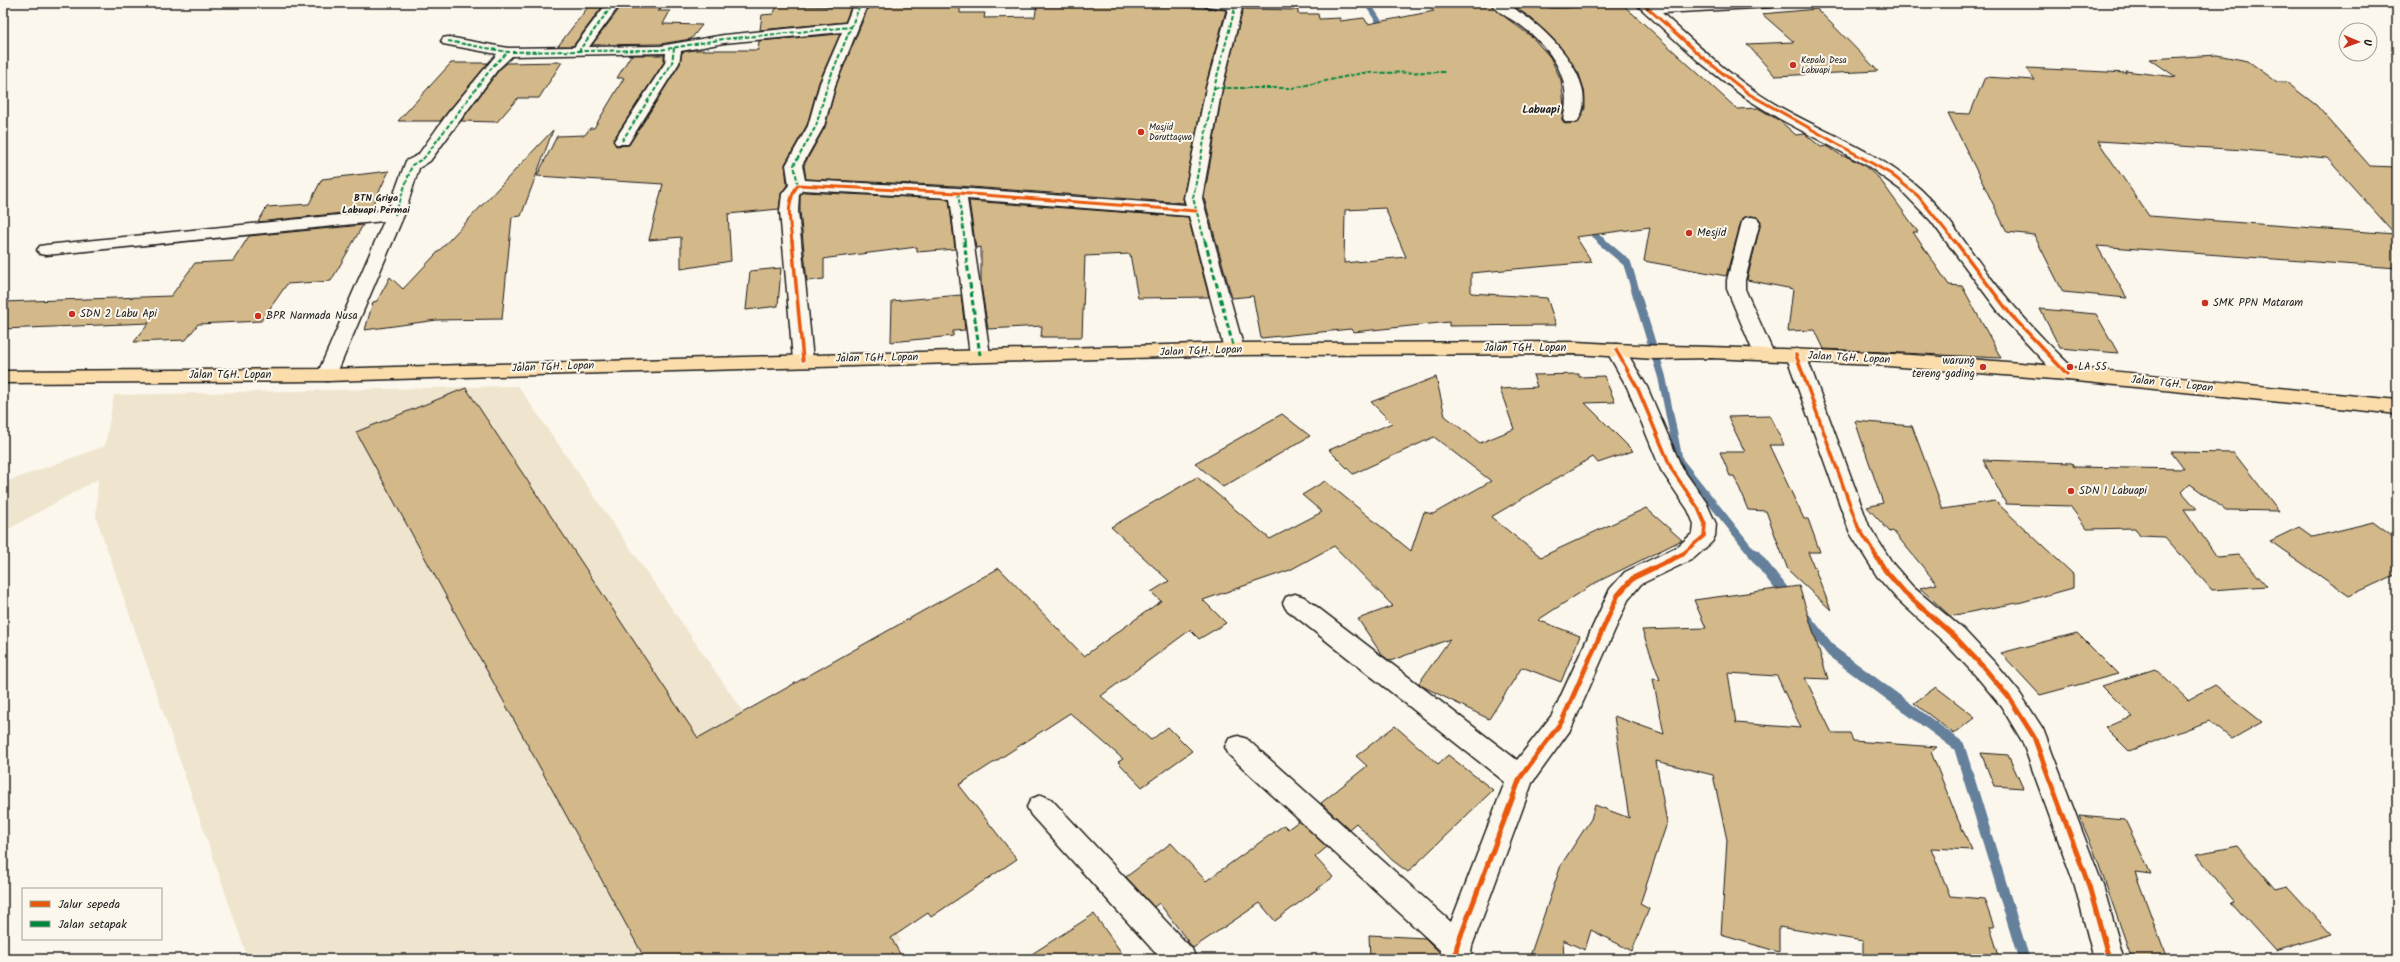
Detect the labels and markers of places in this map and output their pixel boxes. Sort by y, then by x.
place label: Kepala Desa Labuapi [1801,53,1847,78]
marker: Kepala Desa Labuapi [1788,60,1798,70]
place label: Masjid Daruttaqwa [1149,120,1192,145]
marker: Masjid Daruttaqwa [1136,127,1146,137]
place label: Mesjid [1697,224,1727,242]
marker: Mesjid [1684,228,1694,238]
place label: SMK PPN Mataram [2213,294,2303,312]
marker: SMK PPN Mataram [2200,298,2210,308]
place label: SDN 2 Labu Api [80,305,157,323]
place label: BPR Narmada Nusa [266,307,358,325]
marker: SDN 2 Labu Api [67,309,77,319]
marker: BPR Narmada Nusa [253,311,263,321]
place label: warung tereng gading [1912,352,1975,383]
place label: LA 55 [2078,358,2108,376]
marker: warung tereng gading [1978,362,1988,372]
marker: LA 55 [2065,362,2075,372]
place label: SDN 1 Labuapi [2079,482,2147,500]
marker: SDN 1 Labuapi [2066,486,2076,496]

